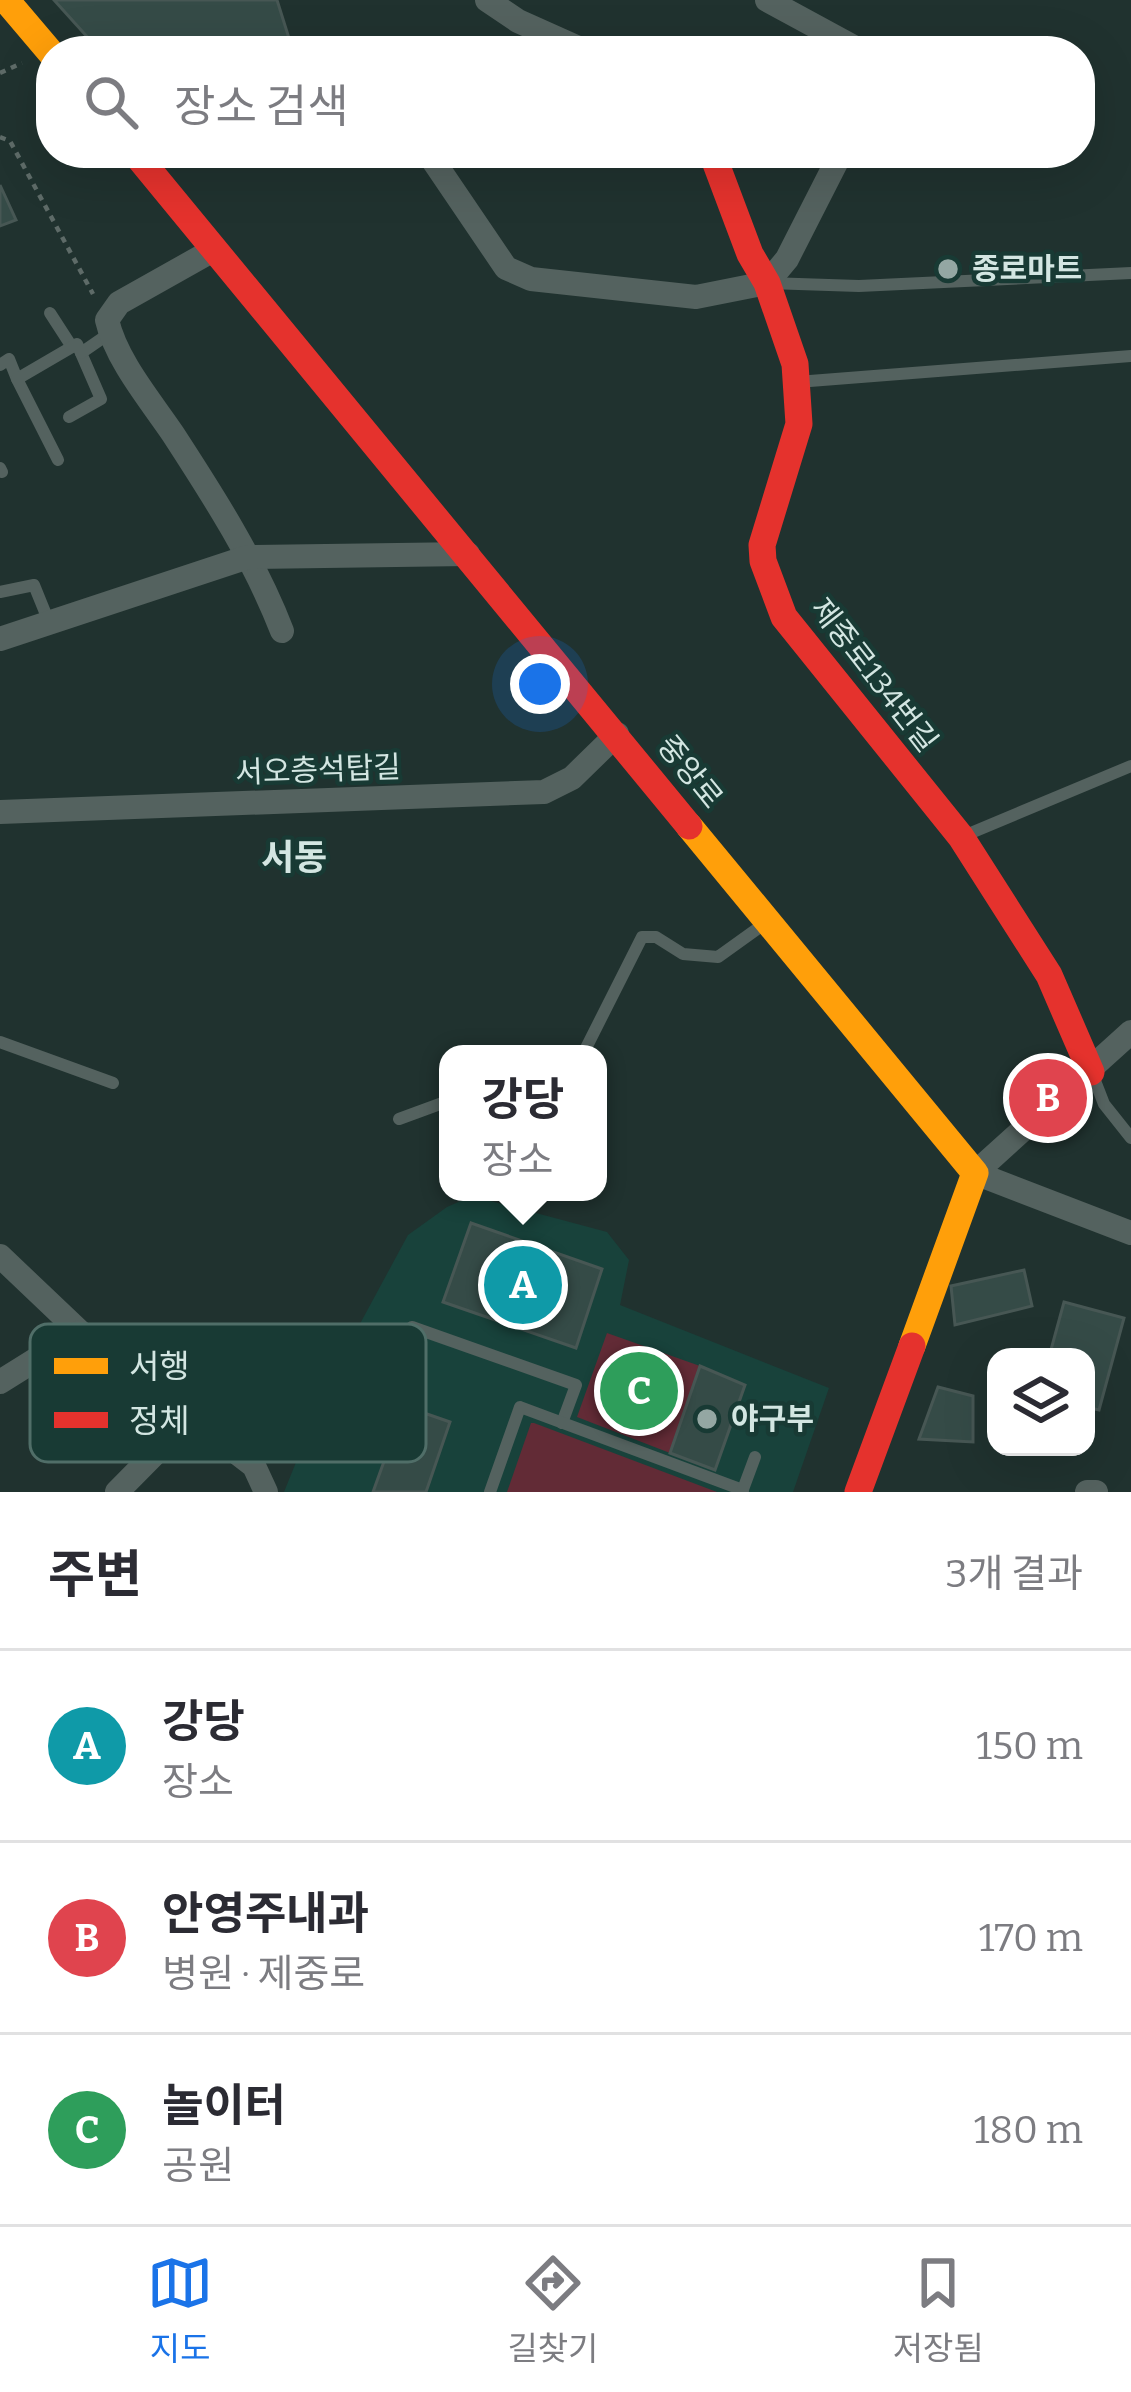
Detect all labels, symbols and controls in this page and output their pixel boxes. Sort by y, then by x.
search box [36,36,1095,168]
icon: search [78,69,144,135]
text: 장소 검색 [174,80,349,134]
place label: 종로마트 [972,251,1082,287]
marker: 종로마트 [935,256,961,282]
street label: 제중로134번길 [803,591,945,759]
your location [510,654,570,714]
street label: 중앙로 [650,728,730,816]
street label: 서오층석탑길 [235,749,401,791]
district label: 서동 [261,836,327,880]
popup [439,1045,607,1201]
pin: B [1009,1053,1087,1143]
text: 강당 [482,1073,564,1127]
text: 장소 [482,1137,553,1183]
pin: A [484,1240,562,1330]
legend [30,1324,426,1462]
pin: C [600,1346,678,1436]
text: 서행 [129,1347,190,1387]
map controls [987,1348,1095,1456]
button: layers [987,1348,1095,1456]
text: 정체 [129,1401,190,1441]
place label: 야구부 [731,1401,814,1437]
marker: 야구부 [694,1406,720,1432]
text: 주변 [48,1544,142,1606]
text: 3개 결과 [945,1551,1083,1597]
text: 강당 [162,1695,245,1749]
text: A [73,1723,101,1769]
text: 150 m [976,1723,1083,1769]
text: 장소 [162,1759,234,1805]
text: 안영주내과 [162,1887,369,1941]
text: B [74,1915,100,1961]
text: 170 m [979,1915,1083,1961]
text: 병원 · 제중로 [162,1951,365,1997]
text: 놀이터 [162,2079,286,2133]
text: C [75,2107,99,2153]
text: 180 m [974,2107,1083,2153]
text: 공원 [162,2143,234,2189]
tab: 지도 [147,2250,213,2370]
tab: 길찾기 [507,2250,598,2370]
tab: 저장됨 [893,2250,984,2370]

